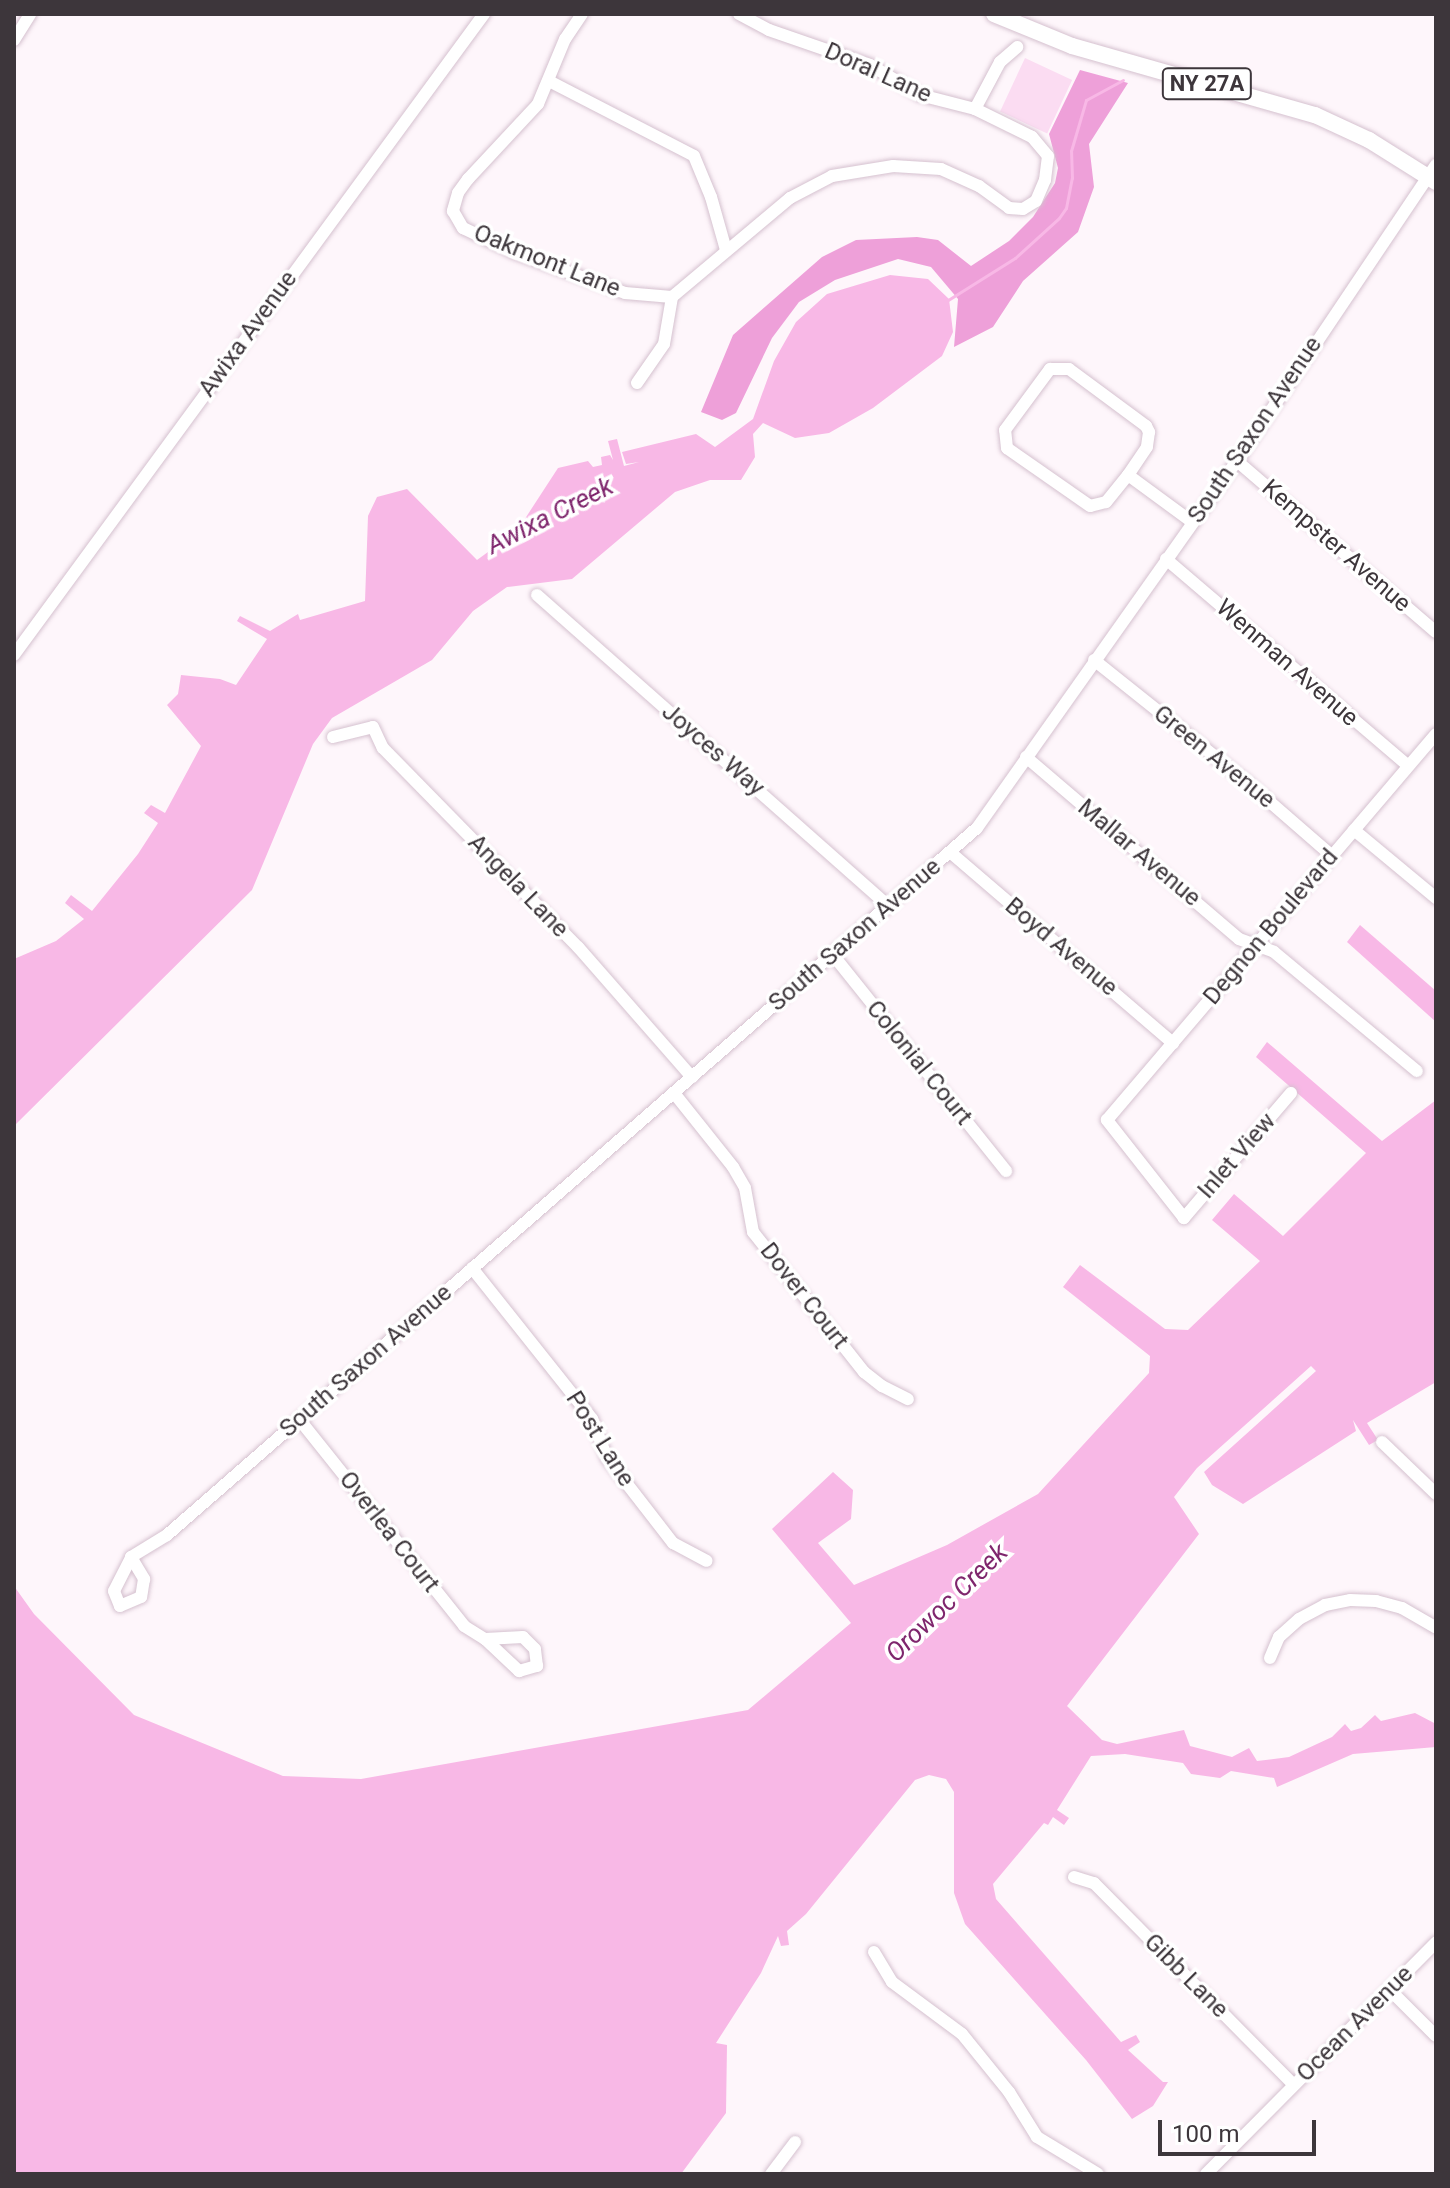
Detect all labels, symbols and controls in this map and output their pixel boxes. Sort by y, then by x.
street label: Doral Lane [820,37,936,109]
road number: NY 27A [1161,66,1253,102]
street label: Oakmont Lane [470,219,624,303]
street label: Awixa Avenue [193,265,303,403]
street label: South Saxon Avenue [1182,331,1328,529]
water label: Awixa Creek [481,471,619,561]
street label: Kempster Avenue [1256,474,1416,618]
street label: Wenman Avenue [1210,594,1364,732]
street label: Joyces Way [656,698,770,802]
street label: Green Avenue [1148,699,1280,815]
street label: Mallar Avenue [1072,793,1206,913]
street label: Angela Lane [462,829,574,943]
street label: Degnon Boulevard [1198,843,1344,1011]
street label: South Saxon Avenue [763,852,947,1018]
street label: Boyd Avenue [999,892,1123,1002]
street label: Colonial Court [860,995,978,1131]
street label: Inlet View [1192,1107,1282,1205]
street label: Dover Court [754,1237,854,1355]
street label: South Saxon Avenue [274,1278,458,1444]
street label: Post Lane [559,1386,641,1492]
street label: Overlea Court [333,1466,445,1598]
water label: Orowoc Creek [880,1537,1014,1669]
street label: Gibb Lane [1138,1928,1234,2024]
street label: Ocean Avenue [1291,1960,1419,2088]
scale bar [1162,2104,1320,2154]
text: 100 m [1172,2120,1239,2148]

